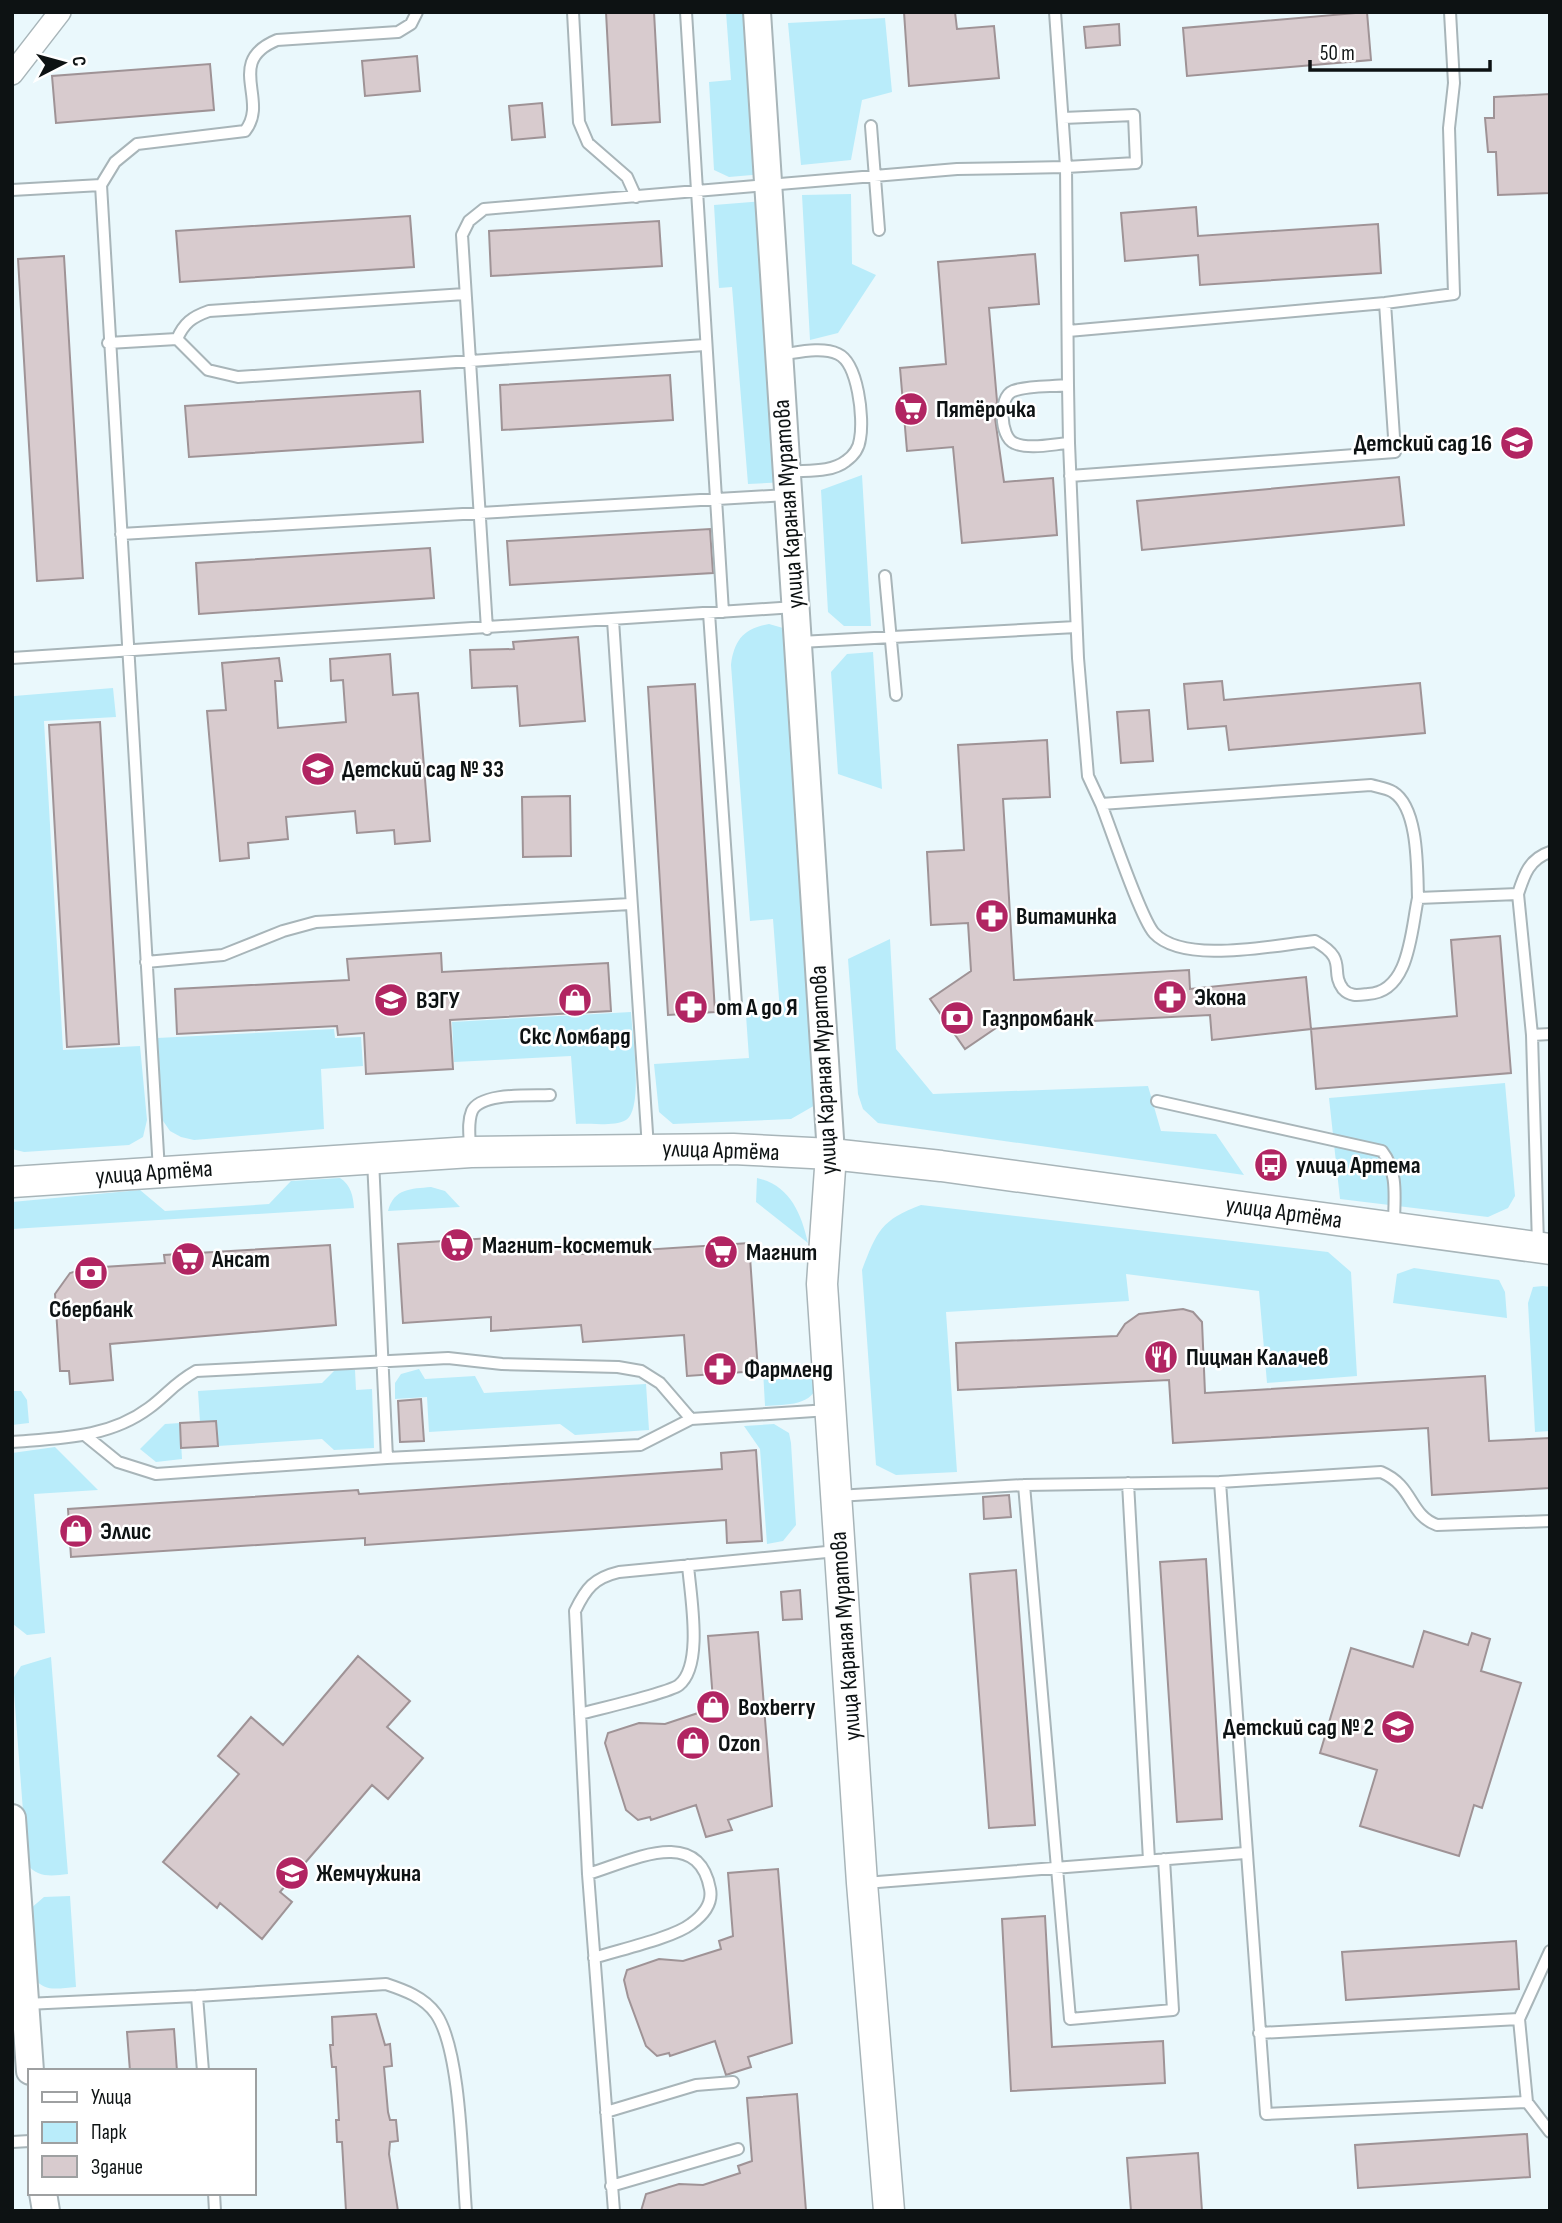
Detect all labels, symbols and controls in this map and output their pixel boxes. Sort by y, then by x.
north arrow [28,28,98,98]
scale bar [1310,28,1490,72]
text: 50 m [1320,41,1355,66]
text: С [66,55,90,68]
supermarket icon: Пятёрочка [892,390,930,428]
place label: Пятёрочка [936,395,1036,424]
street label: улица Караная Муратова [767,398,810,609]
school or university icon: Детский сад 16 [1498,424,1536,462]
place label: Детский сад 16 [1354,429,1492,458]
school or university icon: Детский сад № 33 [299,750,337,788]
place label: Детский сад № 33 [342,755,504,784]
pharmacy icon: Витаминка [973,897,1011,935]
place label: Витаминка [1016,902,1117,931]
street label: улица Караная Муратова [804,965,843,1175]
pharmacy icon: Экона [1151,978,1189,1016]
school or university icon: ВЭГУ [372,981,410,1019]
shop icon: Скс Ломбард [556,981,594,1019]
place label: Экона [1194,983,1246,1012]
place label: ВЭГУ [416,986,461,1015]
pharmacy icon: от А до Я [672,988,710,1026]
place label: от А до Я [716,993,798,1022]
bank icon: Газпромбанк [938,999,976,1037]
place label: Газпромбанк [982,1004,1094,1033]
place label: Скс Ломбард [519,1022,631,1051]
street label: улица Артёма [662,1134,780,1167]
bus stop icon: улица Артема [1252,1146,1290,1184]
place label: улица Артема [1296,1151,1420,1180]
street label: улица Артёма [95,1154,214,1191]
street label: улица Артёма [1224,1190,1344,1235]
supermarket icon: Магнит-косметик [438,1226,476,1264]
place label: Магнит-косметик [482,1231,653,1260]
supermarket icon: Магнит [702,1233,740,1271]
place label: Магнит [746,1238,817,1267]
supermarket icon: Ансат [169,1240,207,1278]
place label: Ансат [211,1245,270,1274]
bank icon: Сбербанк [72,1254,110,1292]
place label: Сбербанк [49,1295,134,1324]
restaurant icon: Пицман Калачев [1142,1338,1180,1376]
place label: Пицман Калачев [1186,1343,1329,1372]
pharmacy icon: Фармленд [701,1350,739,1388]
place label: Фармленд [744,1355,833,1384]
shop icon: Эллис [57,1512,95,1550]
place label: Эллис [100,1517,151,1546]
street label: улица Караная Муратова [824,1530,867,1741]
shop icon: Boxberry [694,1688,732,1726]
place label: Boxberry [738,1693,815,1722]
school or university icon: Детский сад № 2 [1379,1708,1417,1746]
place label: Детский сад № 2 [1223,1713,1374,1742]
shop icon: Ozon [674,1724,712,1762]
place label: Ozon [718,1729,761,1758]
school or university icon: Жемчужина [273,1854,311,1892]
place label: Жемчужина [316,1859,421,1888]
legend [28,2069,256,2195]
text: Улица [91,2085,132,2110]
text: Парк [91,2120,126,2145]
text: Здание [91,2155,143,2180]

